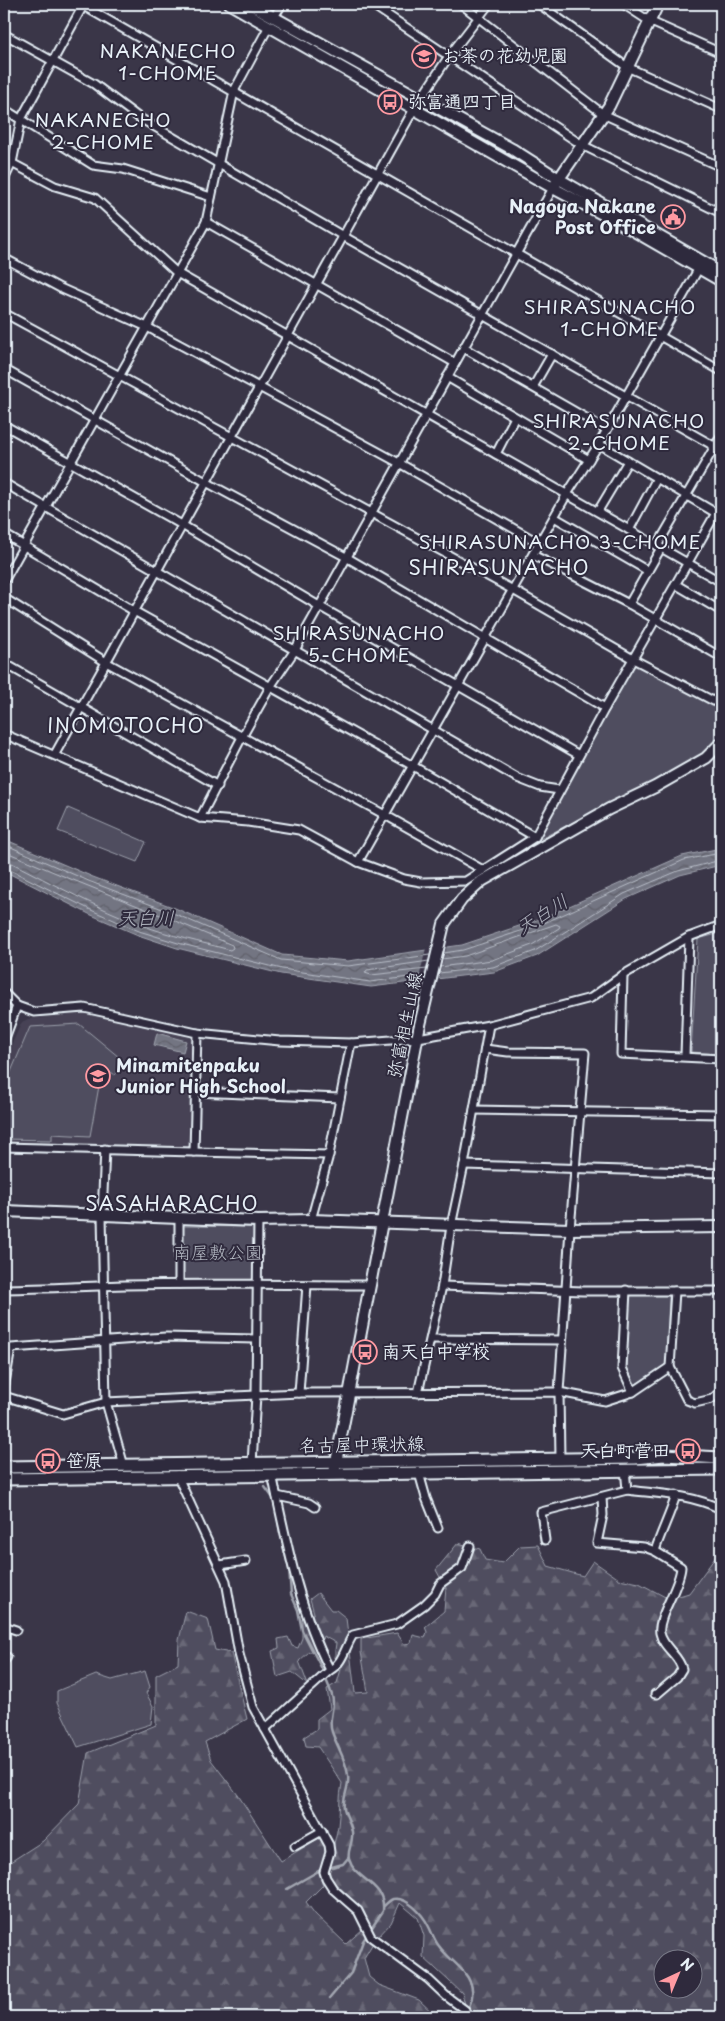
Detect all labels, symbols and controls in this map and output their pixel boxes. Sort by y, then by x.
district label: NAKANECHO 1-CHOME [100,36,236,86]
place label: お茶の花幼児園 [442,41,568,68]
school or university icon: お茶の花幼児園 [411,43,437,69]
place label: 弥富通四丁目 [408,87,516,114]
bus stop icon: 弥富通四丁目 [377,89,403,115]
district label: NAKANECHO 2-CHOME [35,105,171,155]
place label: Nagoya Nakane Post Office [509,192,656,240]
public building icon: Nagoya Nakane Post Office [660,204,686,230]
district label: SHIRASUNACHO 1-CHOME [524,292,696,342]
district label: SHIRASUNACHO 2-CHOME [533,406,705,456]
district label: SHIRASUNACHO 3-CHOME [419,527,701,555]
district label: SHIRASUNACHO [408,552,590,582]
district label: SHIRASUNACHO 5-CHOME [273,618,445,668]
district label: INOMOTOCHO [47,710,205,740]
water label: 天白川 [510,886,573,940]
water label: 天白川 [117,903,175,931]
street label: 弥富相生山線 [379,969,428,1080]
place label: Minamitenpaku Junior High School [116,1051,286,1099]
school or university icon: Minamitenpaku Junior High School [85,1063,111,1089]
district label: SASAHARACHO [85,1188,259,1218]
park label: 南屋敷公園 [173,1238,263,1265]
place label: 南天白中学校 [382,1337,490,1364]
bus stop icon: 南天白中学校 [352,1339,378,1365]
street label: 名古屋中環状線 [299,1429,425,1458]
place label: 天白町菅田 [580,1436,670,1463]
bus stop icon: 天白町菅田 [675,1438,701,1464]
place label: 笹原 [66,1446,102,1473]
bus stop icon: 笹原 [35,1448,61,1474]
north arrow [652,1948,702,1998]
text: N [676,1953,699,1976]

